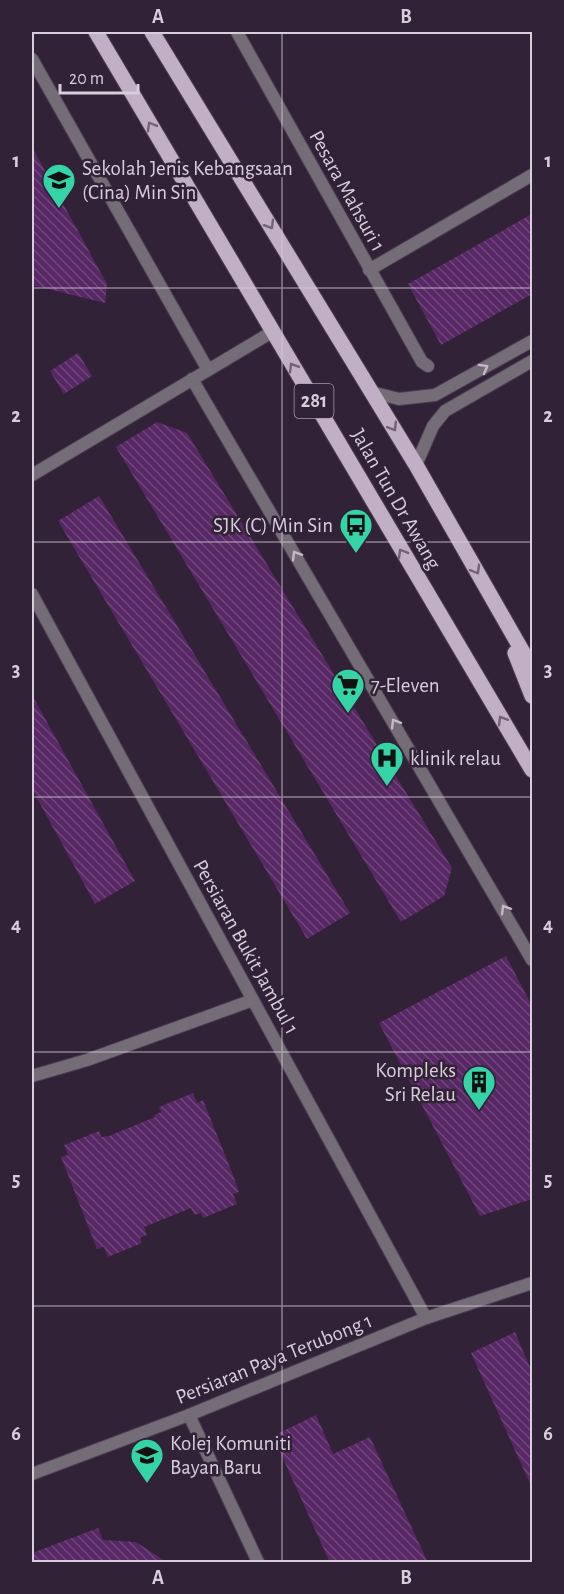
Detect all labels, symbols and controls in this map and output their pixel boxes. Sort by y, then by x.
text: A [152,7,164,27]
text: B [400,7,412,27]
scale bar [60,57,138,95]
text: 20 m [69,70,104,88]
one-way arrow [147,122,158,132]
street label: Pesara Mahsuri 1 [305,127,389,255]
text: 1 [12,151,20,171]
text: 1 [544,151,552,171]
place label: Sekolah Jenis Kebangsaan (Cina) Min Sin [82,158,293,203]
school or university icon: Sekolah Jenis Kebangsaan (Cina) Min Sin [41,162,77,209]
one-way arrow [262,219,274,229]
one-way arrow [288,363,300,373]
one-way arrow [478,364,488,375]
road number: 281 [294,384,334,418]
text: 2 [11,406,21,426]
text: 2 [543,406,553,426]
one-way arrow [385,421,396,432]
street label: Jalan Tun Dr Awang [347,425,445,573]
bus stop icon: SJK (C) Min Sin [338,507,374,554]
place label: SJK (C) Min Sin [213,515,333,536]
one-way arrow [398,548,410,559]
one-way arrow [292,551,303,561]
one-way arrow [469,564,481,574]
text: 3 [12,660,20,680]
text: 3 [544,660,552,680]
supermarket icon: 7-Eleven [330,667,366,714]
place label: 7-Eleven [371,675,440,696]
one-way arrow [498,716,510,726]
one-way arrow [391,719,402,729]
hospital icon: klinik relau [369,740,405,787]
place label: klinik relau [410,748,501,769]
street label: Persiaran Bukit Jambul 1 [189,856,303,1038]
one-way arrow [500,905,512,915]
text: 4 [11,915,21,935]
text: 4 [543,915,553,935]
place label: Kompleks Sri Relau [375,1060,456,1105]
building icon: Kompleks Sri Relau [461,1064,497,1111]
text: 5 [12,1170,20,1190]
text: 5 [544,1170,552,1190]
street label: Persiaran Paya Terubong 1 [173,1310,375,1408]
text: 6 [11,1424,21,1444]
text: 6 [543,1424,553,1444]
place label: Kolej Komuniti Bayan Baru [170,1433,291,1478]
school or university icon: Kolej Komuniti Bayan Baru [129,1437,165,1484]
text: A [152,1568,164,1588]
text: B [400,1568,412,1588]

